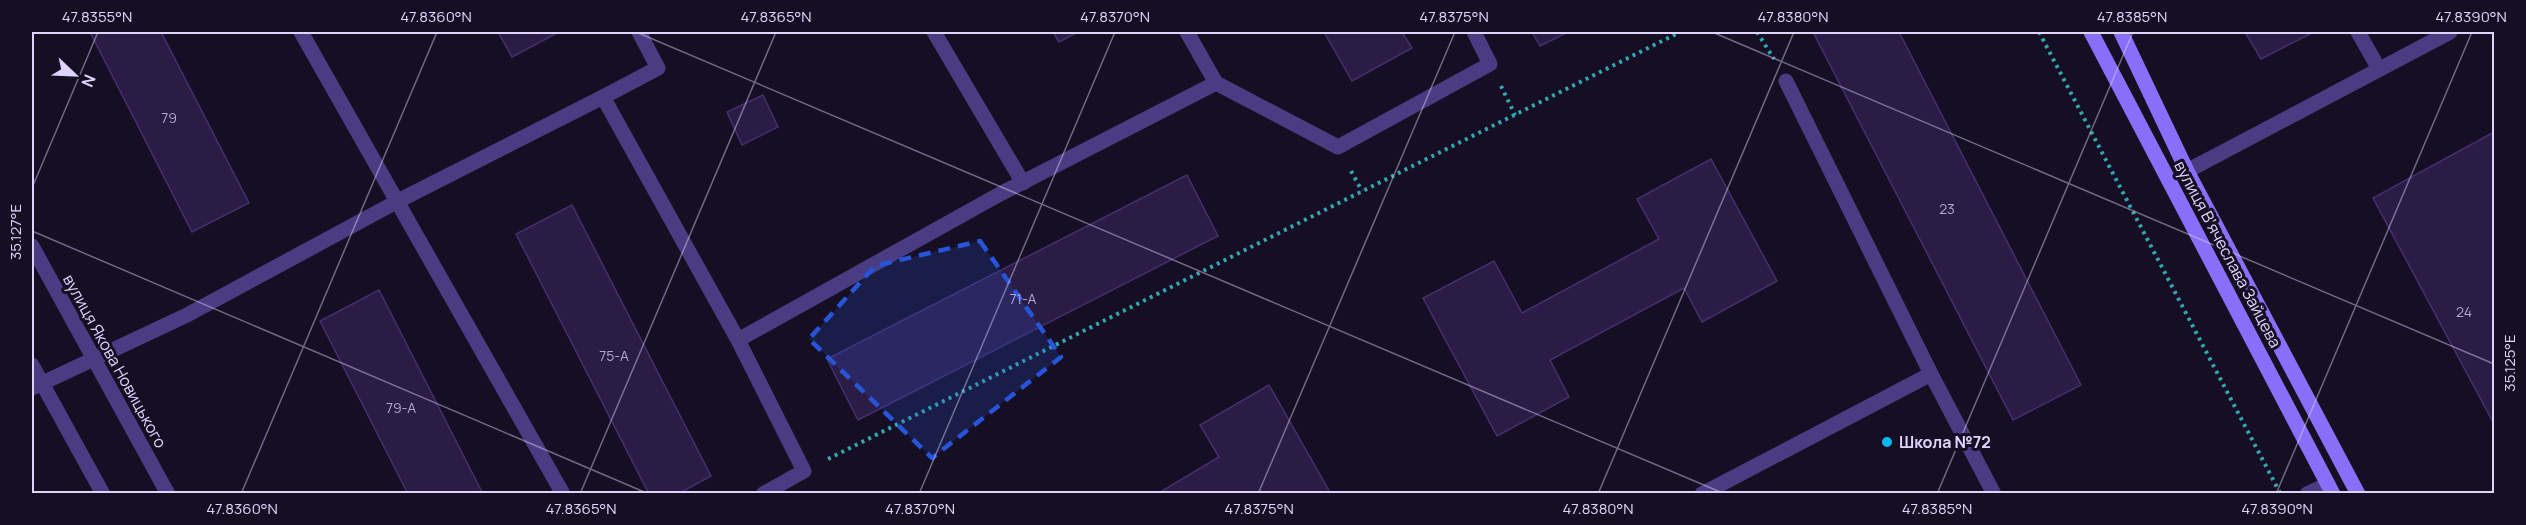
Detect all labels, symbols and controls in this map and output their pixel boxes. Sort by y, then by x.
text: 47.8355°N [62,6,132,27]
text: 47.8360°N [400,6,472,27]
text: 47.8365°N [740,6,812,27]
text: 47.8370°N [1080,6,1150,27]
text: 47.8375°N [1419,6,1489,27]
text: 47.8380°N [1757,6,1829,27]
text: 47.8385°N [2097,6,2167,27]
text: 47.8390°N [2435,6,2507,27]
north arrow [45,45,105,105]
text: N [76,71,101,90]
house number: 79 [161,108,177,127]
street label: вулиця Вʼячеслава Зайцева [2169,157,2287,351]
house number: 23 [1939,199,1955,218]
text: 35.127°E [5,204,26,260]
street label: вулиця Якова Новицького [58,270,172,452]
house number: 71-А [1010,289,1037,308]
house number: 24 [2456,302,2472,321]
text: 35.125°E [2499,334,2520,392]
house number: 75-А [599,346,629,365]
house number: 79-А [386,398,416,417]
place label: Школа №72 [1899,431,1991,453]
marker: Школа №72 [1880,435,1894,449]
text: 47.8360°N [206,498,278,519]
text: 47.8365°N [545,498,617,519]
text: 47.8370°N [885,498,955,519]
text: 47.8375°N [1224,498,1294,519]
text: 47.8380°N [1562,498,1634,519]
text: 47.8385°N [1902,498,1972,519]
text: 47.8390°N [2241,498,2313,519]

